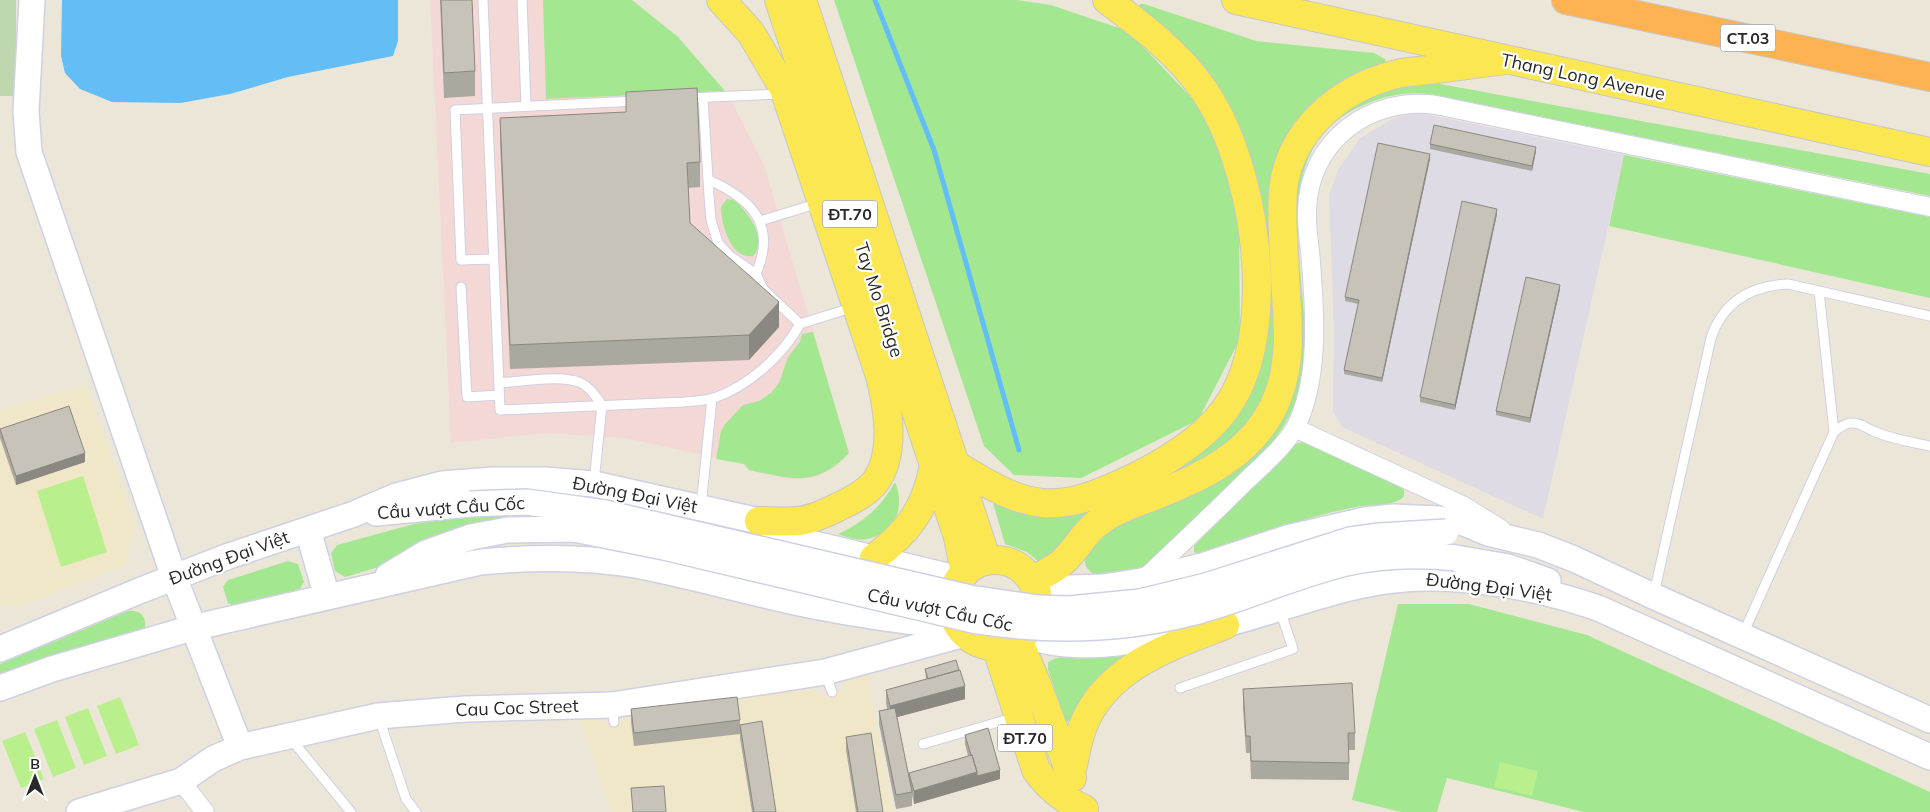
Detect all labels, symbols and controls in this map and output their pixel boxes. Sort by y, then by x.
road number: CT.03 [1720,24,1776,52]
street label: Thang Long Avenue [1499,48,1667,105]
road number: ĐT.70 [822,200,878,228]
street label: Tay Mo Bridge [850,240,909,360]
street label: Đường Đại Việt [571,471,699,518]
street label: Cầu vượt Cầu Cốc [376,491,526,524]
street label: Đường Đại Việt [166,525,292,590]
street label: Đường Đại Việt [1425,567,1553,606]
street label: Cầu vượt Cầu Cốc [865,583,1015,636]
street label: Cau Coc Street [455,694,579,721]
road number: ĐT.70 [998,724,1052,751]
north arrow [10,752,60,802]
text: B [30,755,40,773]

